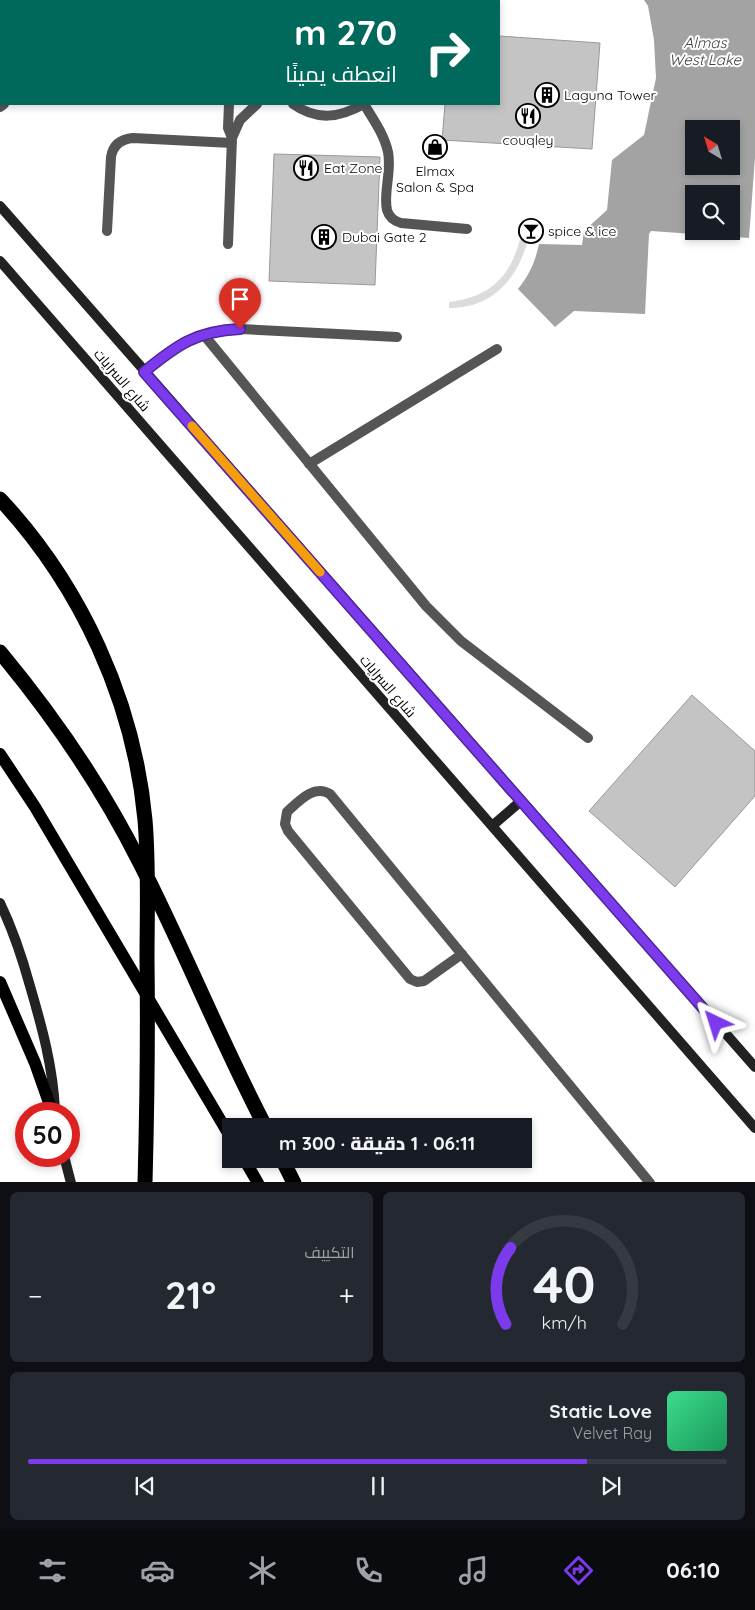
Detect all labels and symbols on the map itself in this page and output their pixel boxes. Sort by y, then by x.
water label: Almas West Lake [669,33,742,69]
building icon: Laguna Tower [534,82,560,108]
place label: Laguna Tower [564,86,657,104]
restaurant icon: couqley [515,103,541,129]
north arrow [685,120,740,175]
place label: couqley [502,131,554,149]
shop icon: Elmax Salon & Spa [422,134,448,160]
restaurant icon: Eat Zone [293,155,319,181]
place label: Eat Zone [324,159,382,177]
place label: Elmax Salon & Spa [396,162,474,196]
bar icon: spice & ice [518,218,544,244]
place label: spice & ice [548,222,617,240]
building icon: Dubai Gate 2 [311,224,337,250]
place label: Dubai Gate 2 [342,228,427,246]
pin [219,278,261,329]
street label: شارع السرايات [90,345,154,415]
street label: شارع السرايات [356,651,420,721]
position arrow [689,996,741,1048]
speed limit sign: 50 [15,1102,80,1167]

